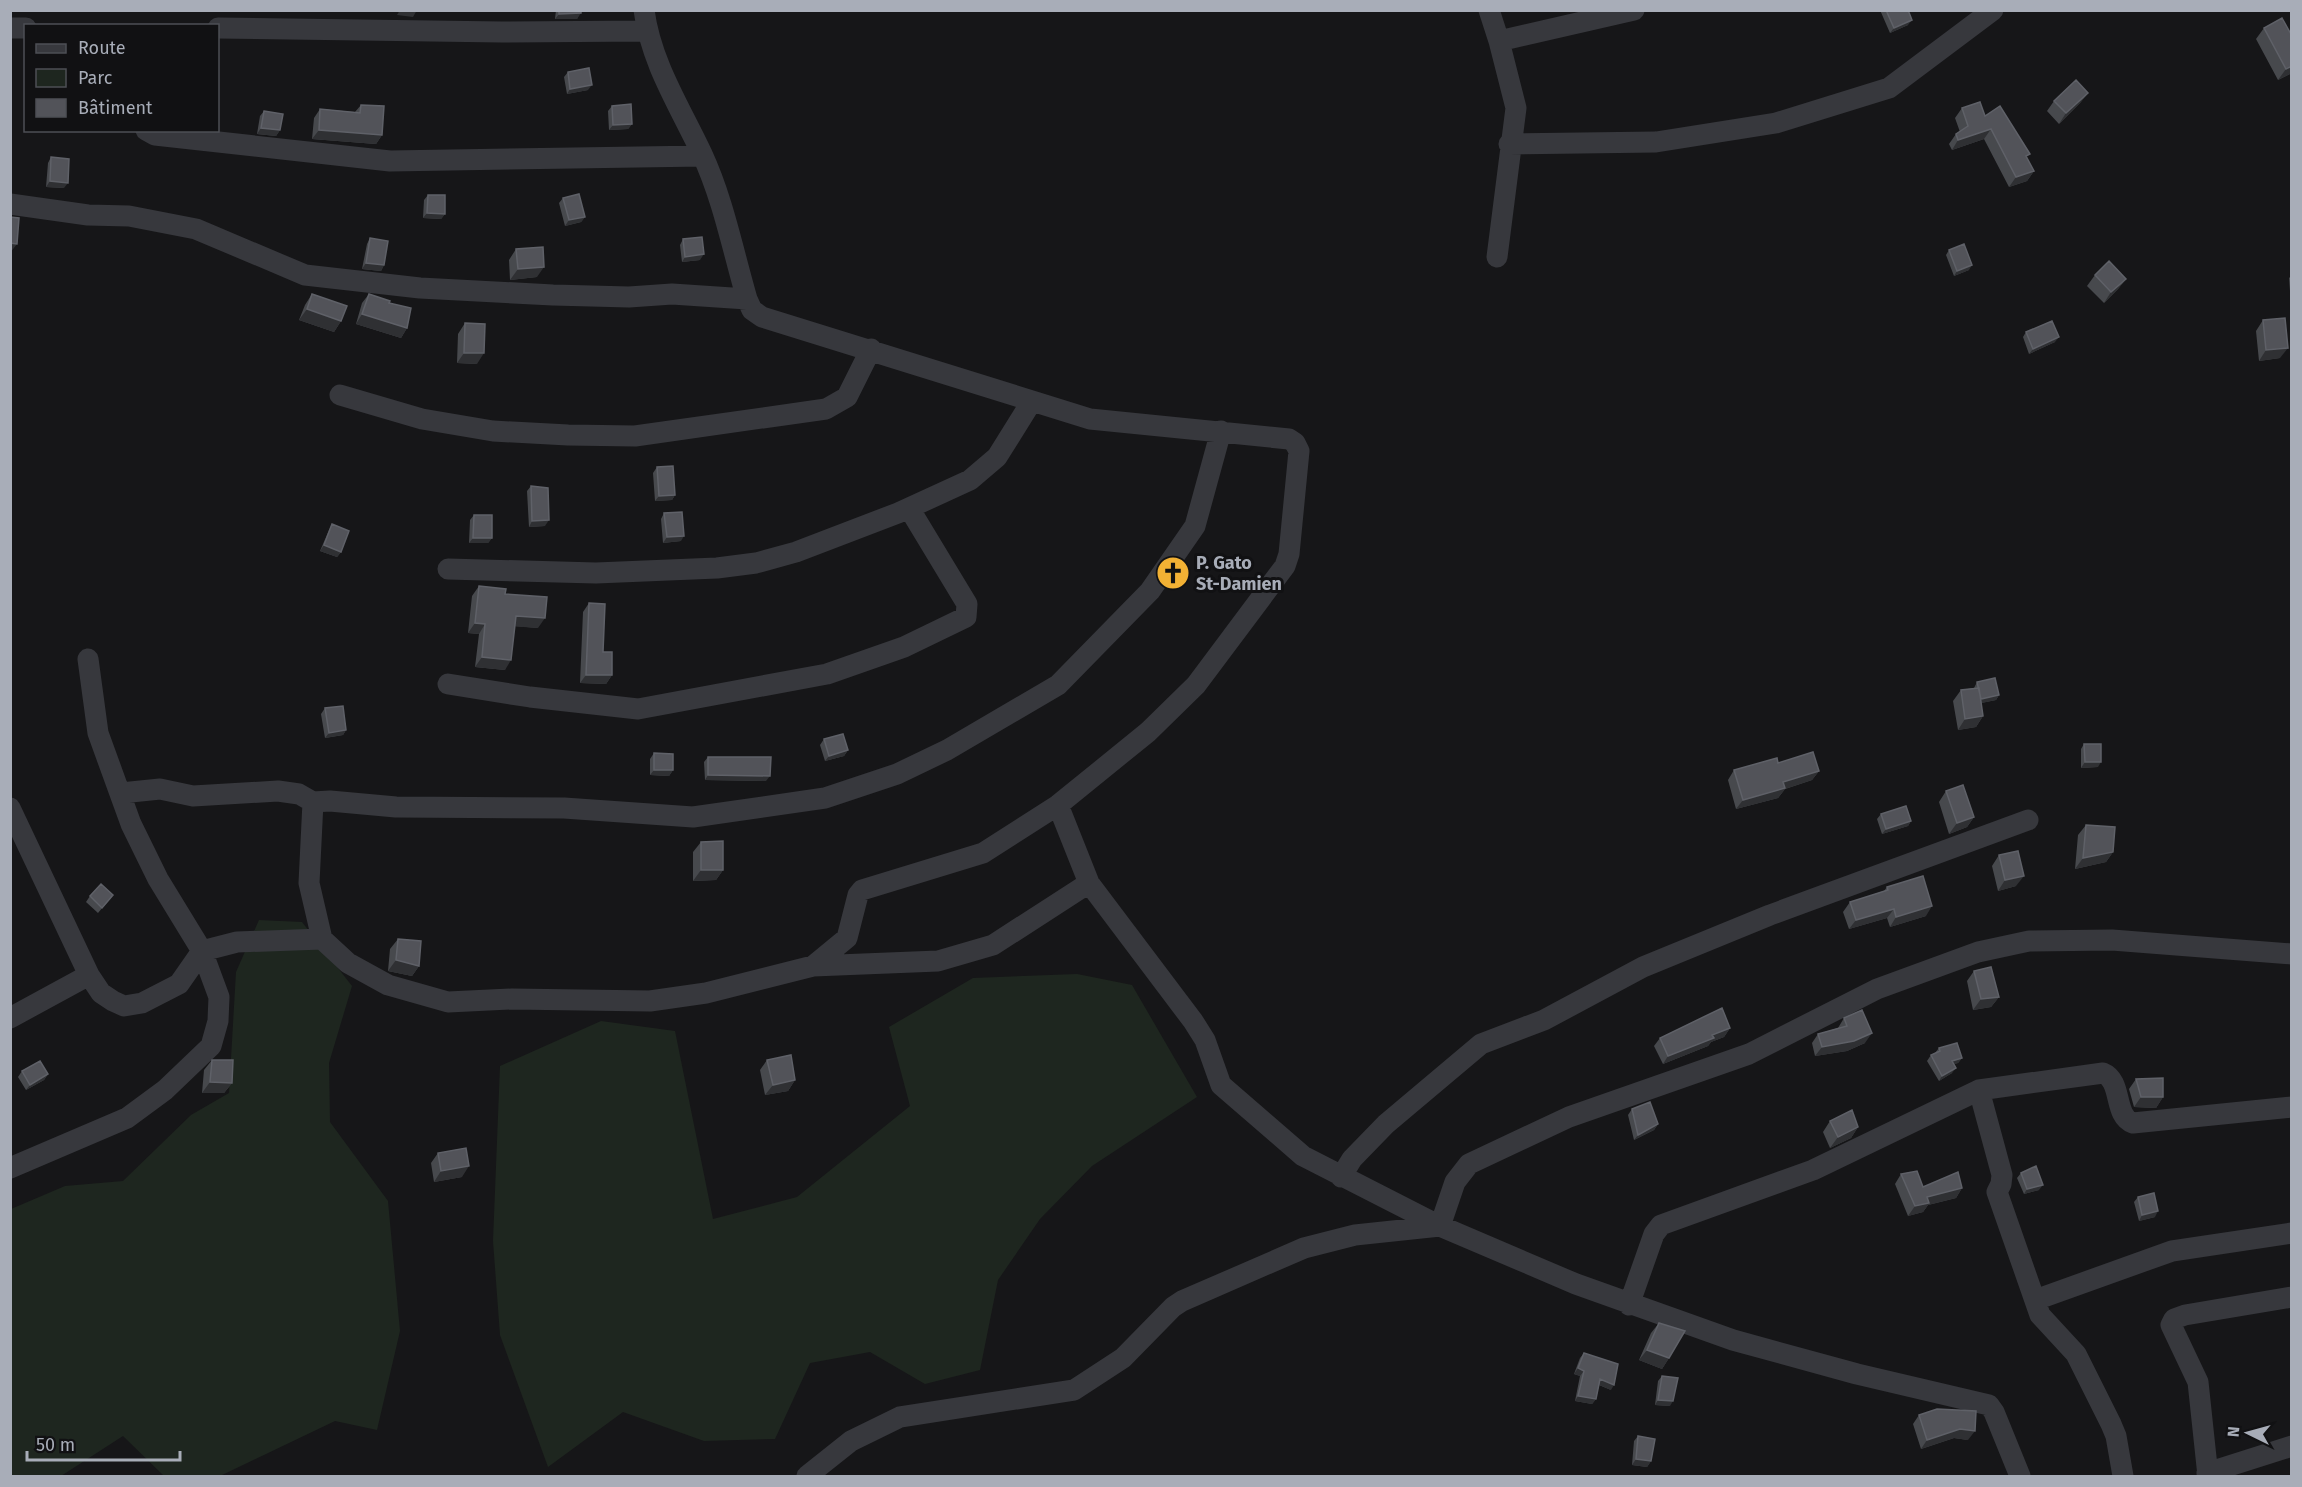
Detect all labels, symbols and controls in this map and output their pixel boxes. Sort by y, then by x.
legend [24,24,219,132]
text: Route [78,37,126,59]
text: Parc [78,67,113,89]
text: Bâtiment [78,97,153,119]
place label: P. Gato St-Damien [1196,552,1282,595]
church icon: P. Gato St-Damien [1155,555,1191,591]
north arrow [2218,1403,2278,1463]
scale bar [27,1424,180,1462]
text: N [2224,1426,2243,1438]
text: 50 m [36,1434,75,1456]

